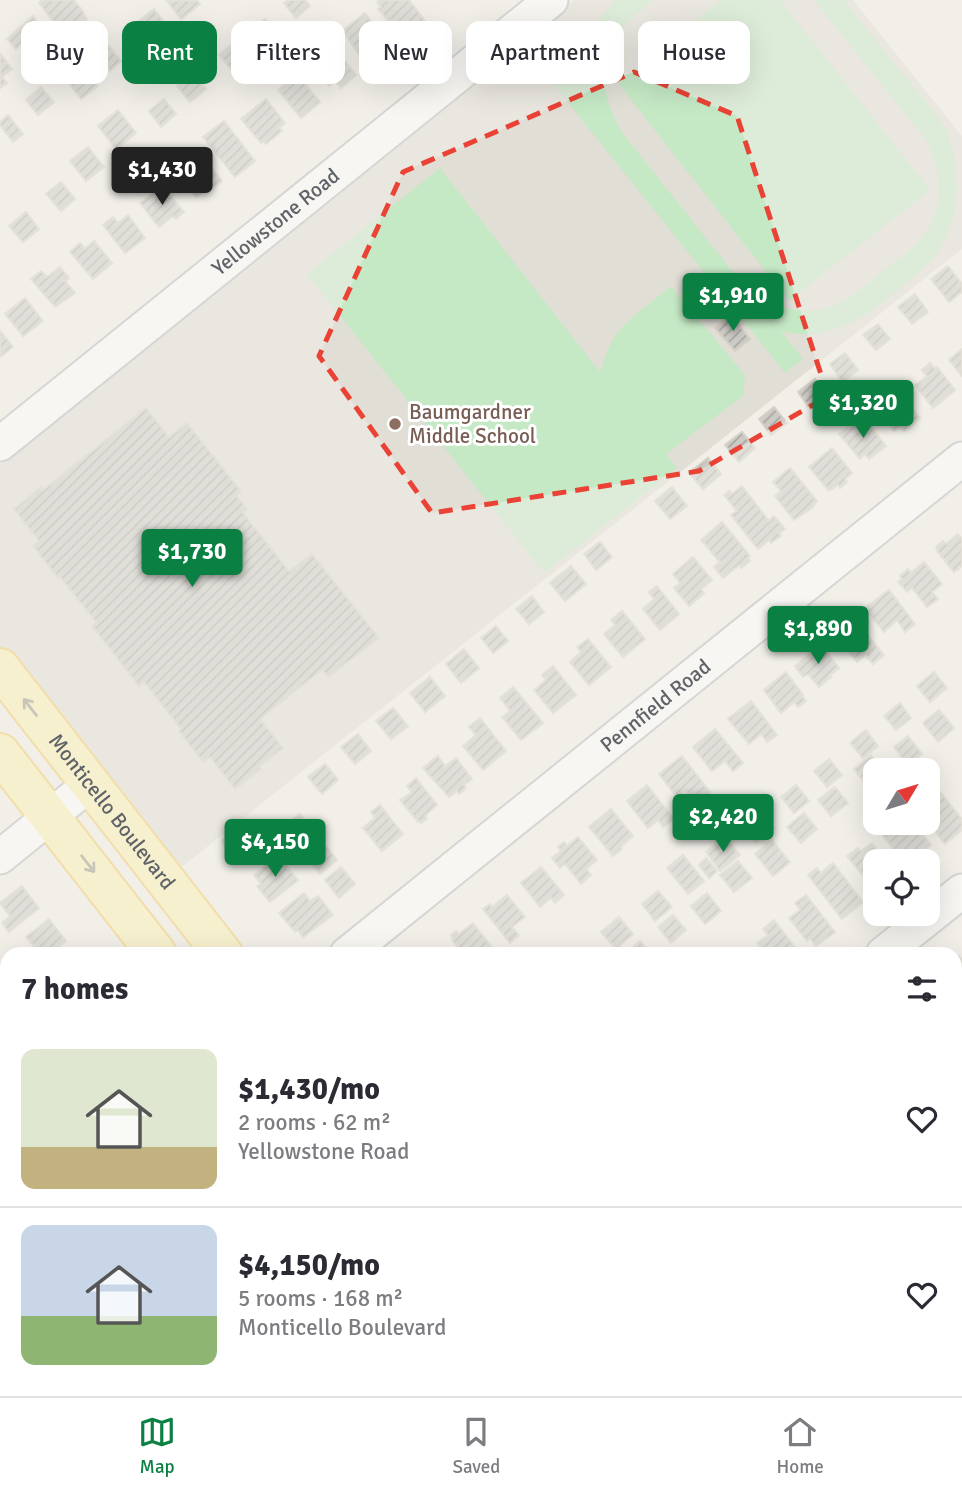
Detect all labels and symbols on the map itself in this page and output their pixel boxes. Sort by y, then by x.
pin: $1,430 [105,148,219,207]
street label: Yellowstone Road [207,163,345,281]
pin: $1,910 [676,274,790,333]
pin: $1,320 [806,380,920,440]
place label: Baumgardner Middle School [409,399,536,449]
marker: Baumgardner Middle School [387,416,403,432]
pin: $1,730 [135,530,249,589]
pin: $1,890 [761,606,875,666]
street label: Pennfield Road [595,653,716,758]
one-way arrow [23,698,38,717]
street label: Monticello Boulevard [43,728,181,895]
north arrow [863,758,940,835]
pin: $2,420 [666,794,780,854]
pin: $4,150 [218,820,332,879]
one-way arrow [80,855,95,873]

